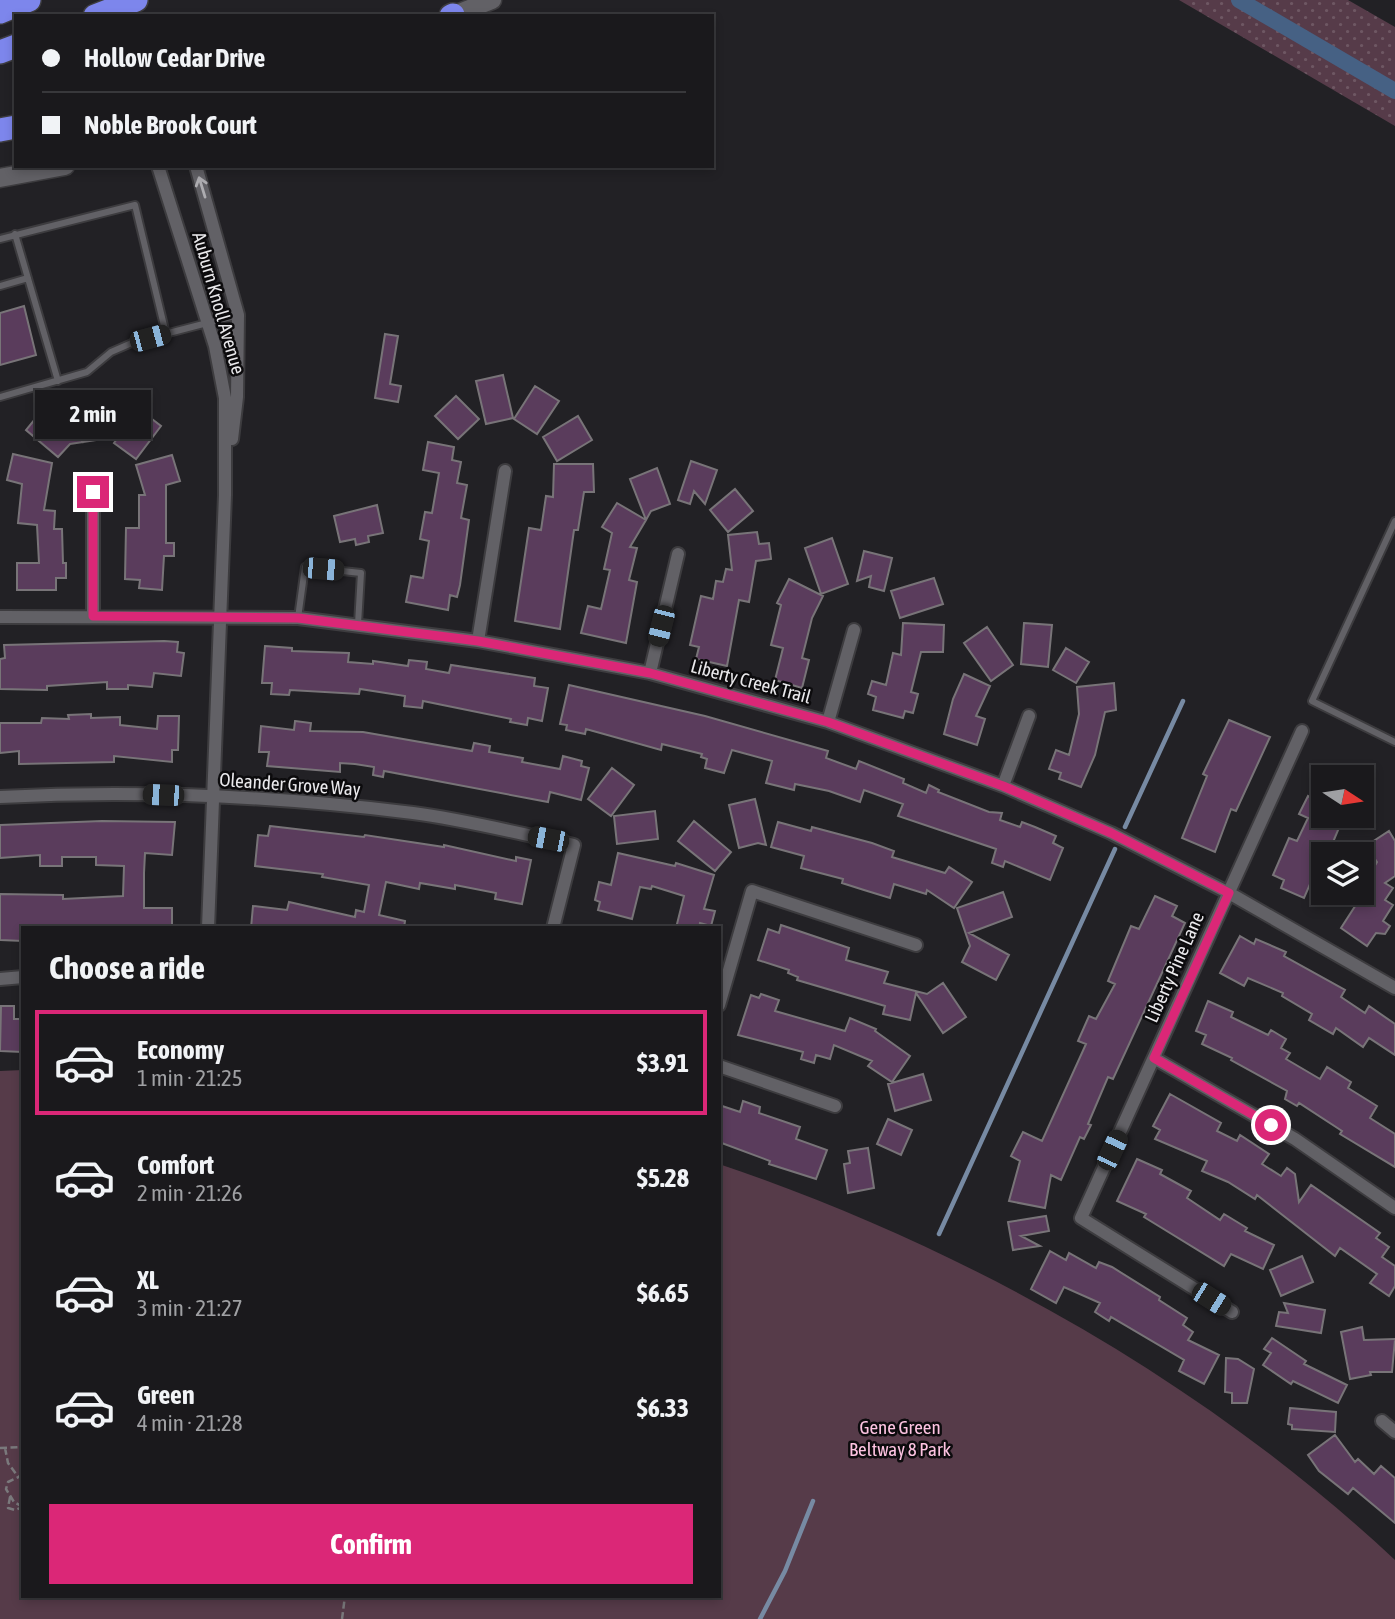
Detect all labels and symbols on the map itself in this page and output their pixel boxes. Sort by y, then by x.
one-way arrow [195,176,208,198]
street label: Auburn Knoll Avenue [188,229,250,377]
car [127,322,174,354]
callout: 2 min [35,391,151,440]
route end [77,476,109,508]
car [302,557,345,581]
car [646,603,677,649]
street label: Liberty Creek Trail [688,654,814,708]
north arrow [1311,765,1374,828]
street label: Oleander Grove Way [219,768,362,800]
car [142,784,185,806]
car [526,825,571,853]
street label: Liberty Pine Lane [1140,908,1208,1026]
route start [1255,1109,1287,1141]
car [1094,1127,1131,1173]
car [1188,1279,1235,1319]
park label: Gene Green Beltway 8 Park [849,1416,952,1460]

